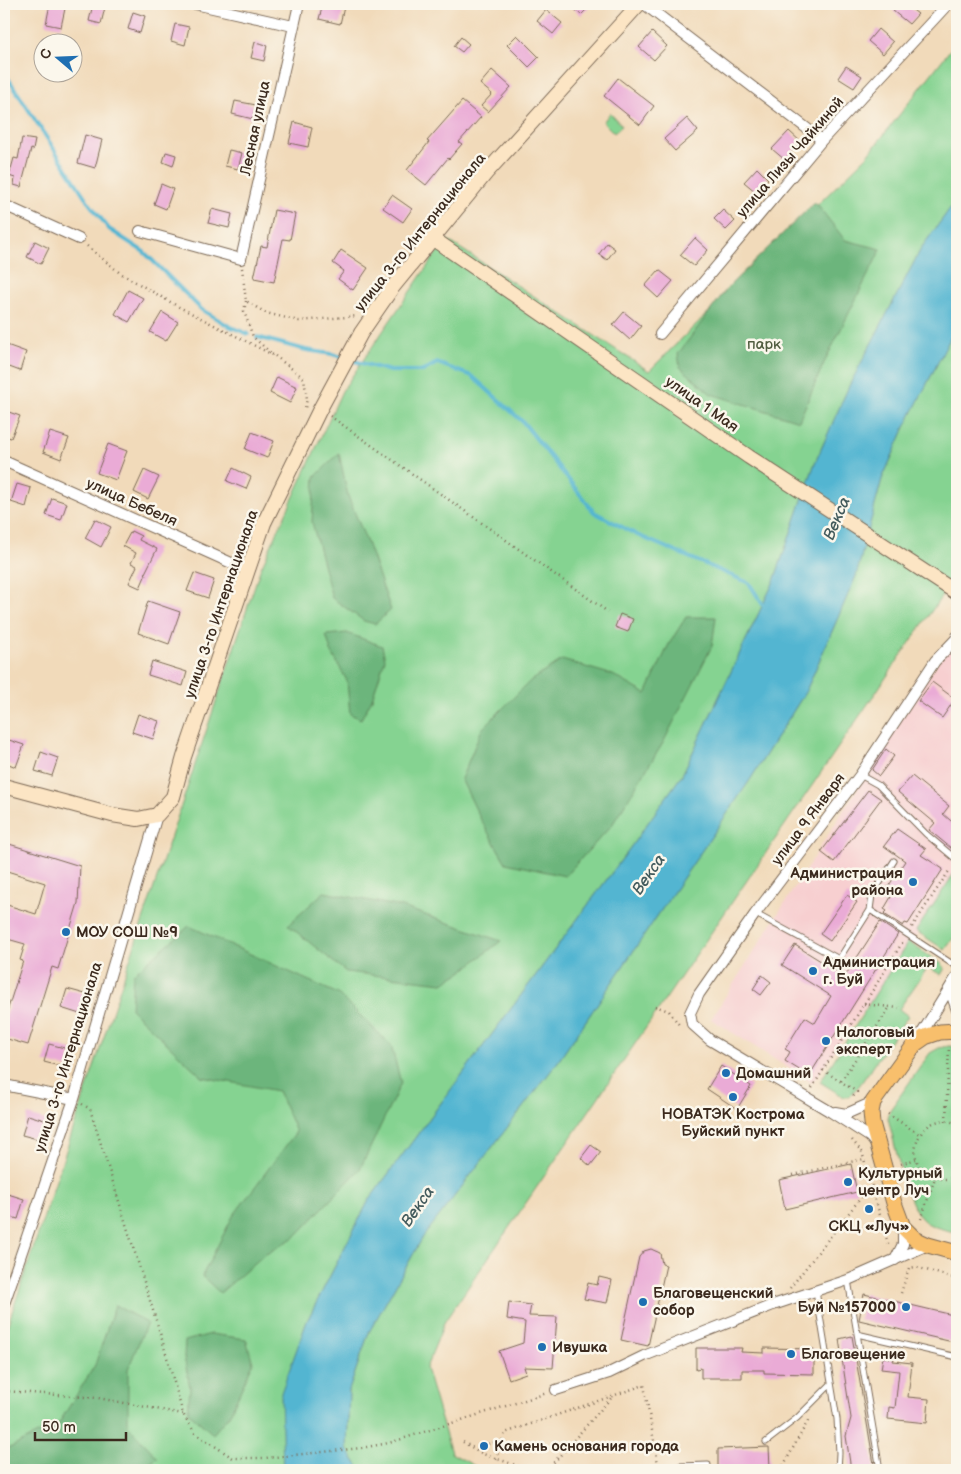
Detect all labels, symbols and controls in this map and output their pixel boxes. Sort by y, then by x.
north arrow [32,32,82,82]
text: С [37,46,56,61]
street label: Лесная улица [236,79,275,178]
street label: улица Лизы Чайкиной [733,93,848,222]
street label: улица 3-го Интернационала [351,149,490,315]
park label: парк [747,335,781,354]
street label: улица 1 Мая [661,372,742,437]
street label: улица Бебеля [83,474,180,531]
water label: Векса [820,494,855,543]
street label: улица 3-го Интернационала [180,507,263,701]
street label: улица 9 Января [767,769,849,869]
water label: Векса [629,851,670,899]
place label: Администрация района [790,864,903,900]
marker: Администрация района [907,876,919,888]
place label: МОУ СОШ №9 [76,923,178,942]
marker: МОУ СОШ №9 [60,926,72,938]
place label: Администрация г. Буй [822,953,935,989]
street label: улица 3-го Интернационала [30,959,107,1155]
marker: Администрация г. Буй [807,965,819,977]
place label: Налоговый эксперт [836,1023,915,1059]
marker: Налоговый эксперт [820,1035,832,1047]
place label: Домашний [736,1064,811,1083]
marker: Домашний [720,1067,732,1079]
marker: НОВАТЭК Кострома Буйский пункт [727,1091,739,1103]
place label: НОВАТЭК Кострома Буйский пункт [662,1105,805,1141]
place label: Культурный центр Луч [858,1164,942,1200]
marker: Культурный центр Луч [842,1176,854,1188]
water label: Векса [398,1183,439,1231]
marker: СКЦ «Луч» [863,1203,875,1215]
place label: СКЦ «Луч» [828,1217,910,1236]
place label: Благовещенский собор [653,1284,773,1320]
marker: Благовещенский собор [637,1296,649,1308]
place label: Буй №157000 [797,1298,896,1317]
marker: Буй №157000 [900,1301,912,1313]
place label: Ивушка [552,1338,608,1357]
marker: Ивушка [536,1341,548,1353]
place label: Благовещение [801,1345,905,1364]
marker: Благовещение [785,1348,797,1360]
scale bar [35,1409,126,1441]
text: 50 m [42,1418,76,1437]
place label: Камень основания города [494,1437,679,1456]
marker: Камень основания города [478,1440,490,1452]

